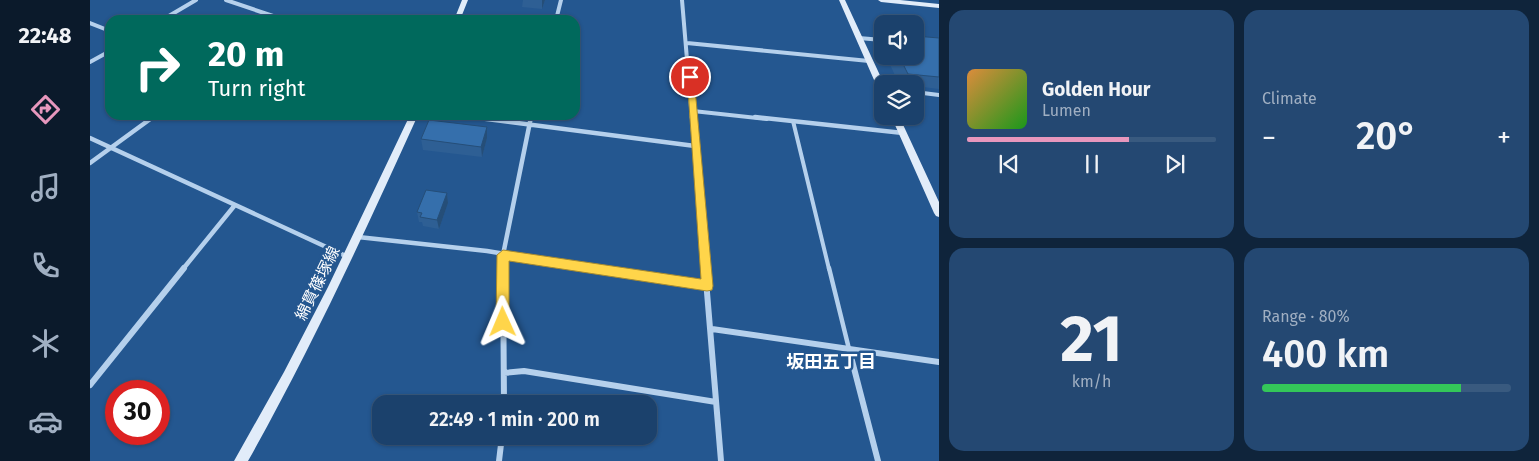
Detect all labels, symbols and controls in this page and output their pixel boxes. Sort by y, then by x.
map controls [874,15,924,125]
button: sound [874,15,924,65]
text: 22:48 [18,22,72,49]
text: 20 m [208,33,284,75]
icon: right [125,35,190,100]
pin [669,56,711,98]
icon: arrive [676,63,704,91]
text: Turn right [208,75,305,102]
button: layers [874,75,924,125]
text: Golden Hour [1042,78,1151,101]
text: Climate [1262,89,1317,108]
icon: directions [28,92,63,127]
text: Lumen [1042,101,1091,120]
text: 20° [1356,113,1417,159]
text: − [1262,121,1276,154]
text: + [1497,121,1511,154]
icon: previous [995,150,1023,178]
icon: pause [1078,150,1106,178]
icon: next [1161,150,1189,178]
icon: music [28,170,63,205]
street label: 綿貫篠塚線 [291,243,344,323]
icon: phone [28,248,63,283]
position arrow [476,295,528,347]
text: 21 [1060,300,1123,378]
text: Range · 80% [1262,307,1350,326]
icon: climate [28,326,63,361]
text: 400 km [1262,331,1389,377]
district label: 坂田五丁目 [786,351,876,373]
text: km/h [1072,372,1111,391]
speed limit sign: 30 [105,380,170,445]
icon: car [28,404,63,439]
text: 22:49 · 1 min · 200 m [429,408,600,431]

